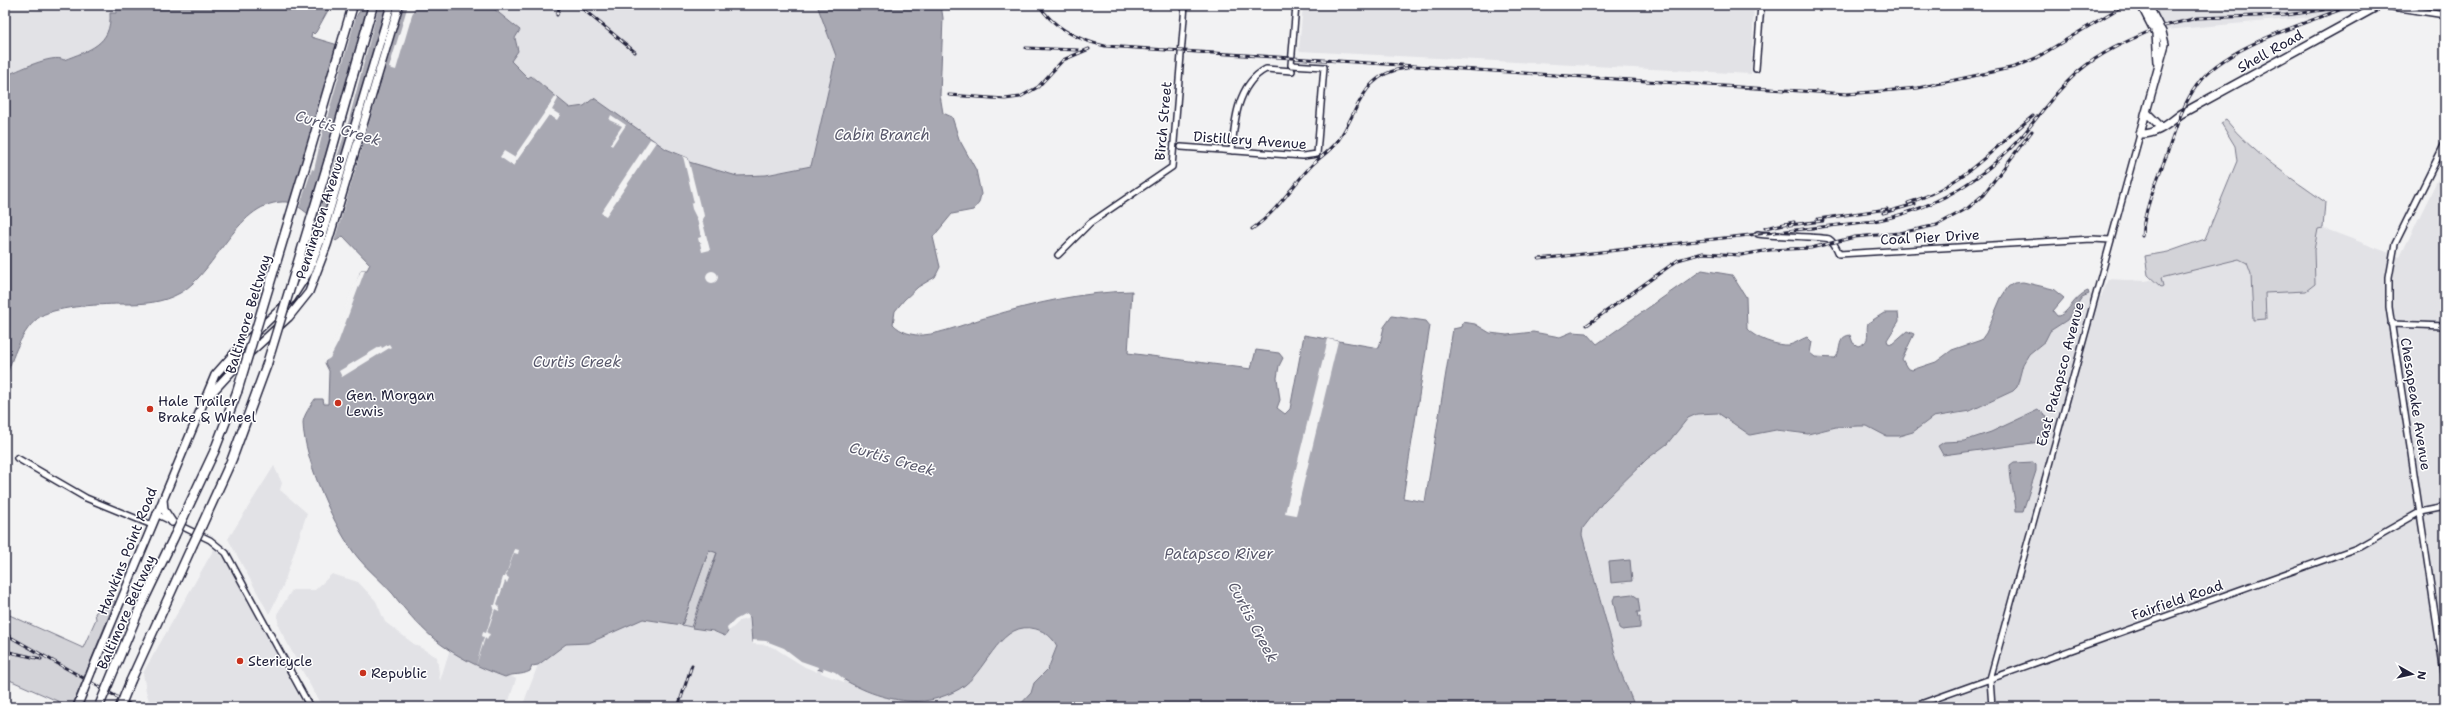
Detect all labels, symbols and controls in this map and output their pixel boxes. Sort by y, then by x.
street label: Shell Road [2234,26,2306,76]
street label: Birch Street [1151,81,1175,161]
water label: Curtis Creek [293,106,384,151]
water label: Cabin Branch [834,125,930,145]
street label: Distillery Avenue [1193,127,1307,153]
street label: Pennington Avenue [291,152,349,282]
street label: Coal Pier Drive [1880,225,1980,249]
street label: Baltimore Beltway [221,252,275,376]
street label: East Patapsco Avenue [2032,300,2088,448]
street label: Chesapeake Avenue [2397,336,2435,472]
water label: Curtis Creek [533,352,622,372]
place label: Gen. Morgan Lewis [346,386,435,420]
place label: Hale Trailer Brake & Wheel [158,392,257,426]
marker: Gen. Morgan Lewis [333,398,343,408]
marker: Hale Trailer Brake & Wheel [145,404,155,414]
water label: Curtis Creek [847,437,938,481]
street label: Hawkins Point Road [93,484,161,618]
water label: Patapsco River [1165,544,1274,564]
street label: Baltimore Beltway [93,552,159,672]
street label: Fairfield Road [2129,576,2225,624]
water label: Curtis Creek [1223,578,1283,666]
place label: Stericycle [248,652,312,670]
north arrow [2392,654,2432,694]
marker: Stericycle [235,656,245,666]
place label: Republic [371,664,427,682]
marker: Republic [358,668,368,678]
text: N [2413,670,2429,681]

